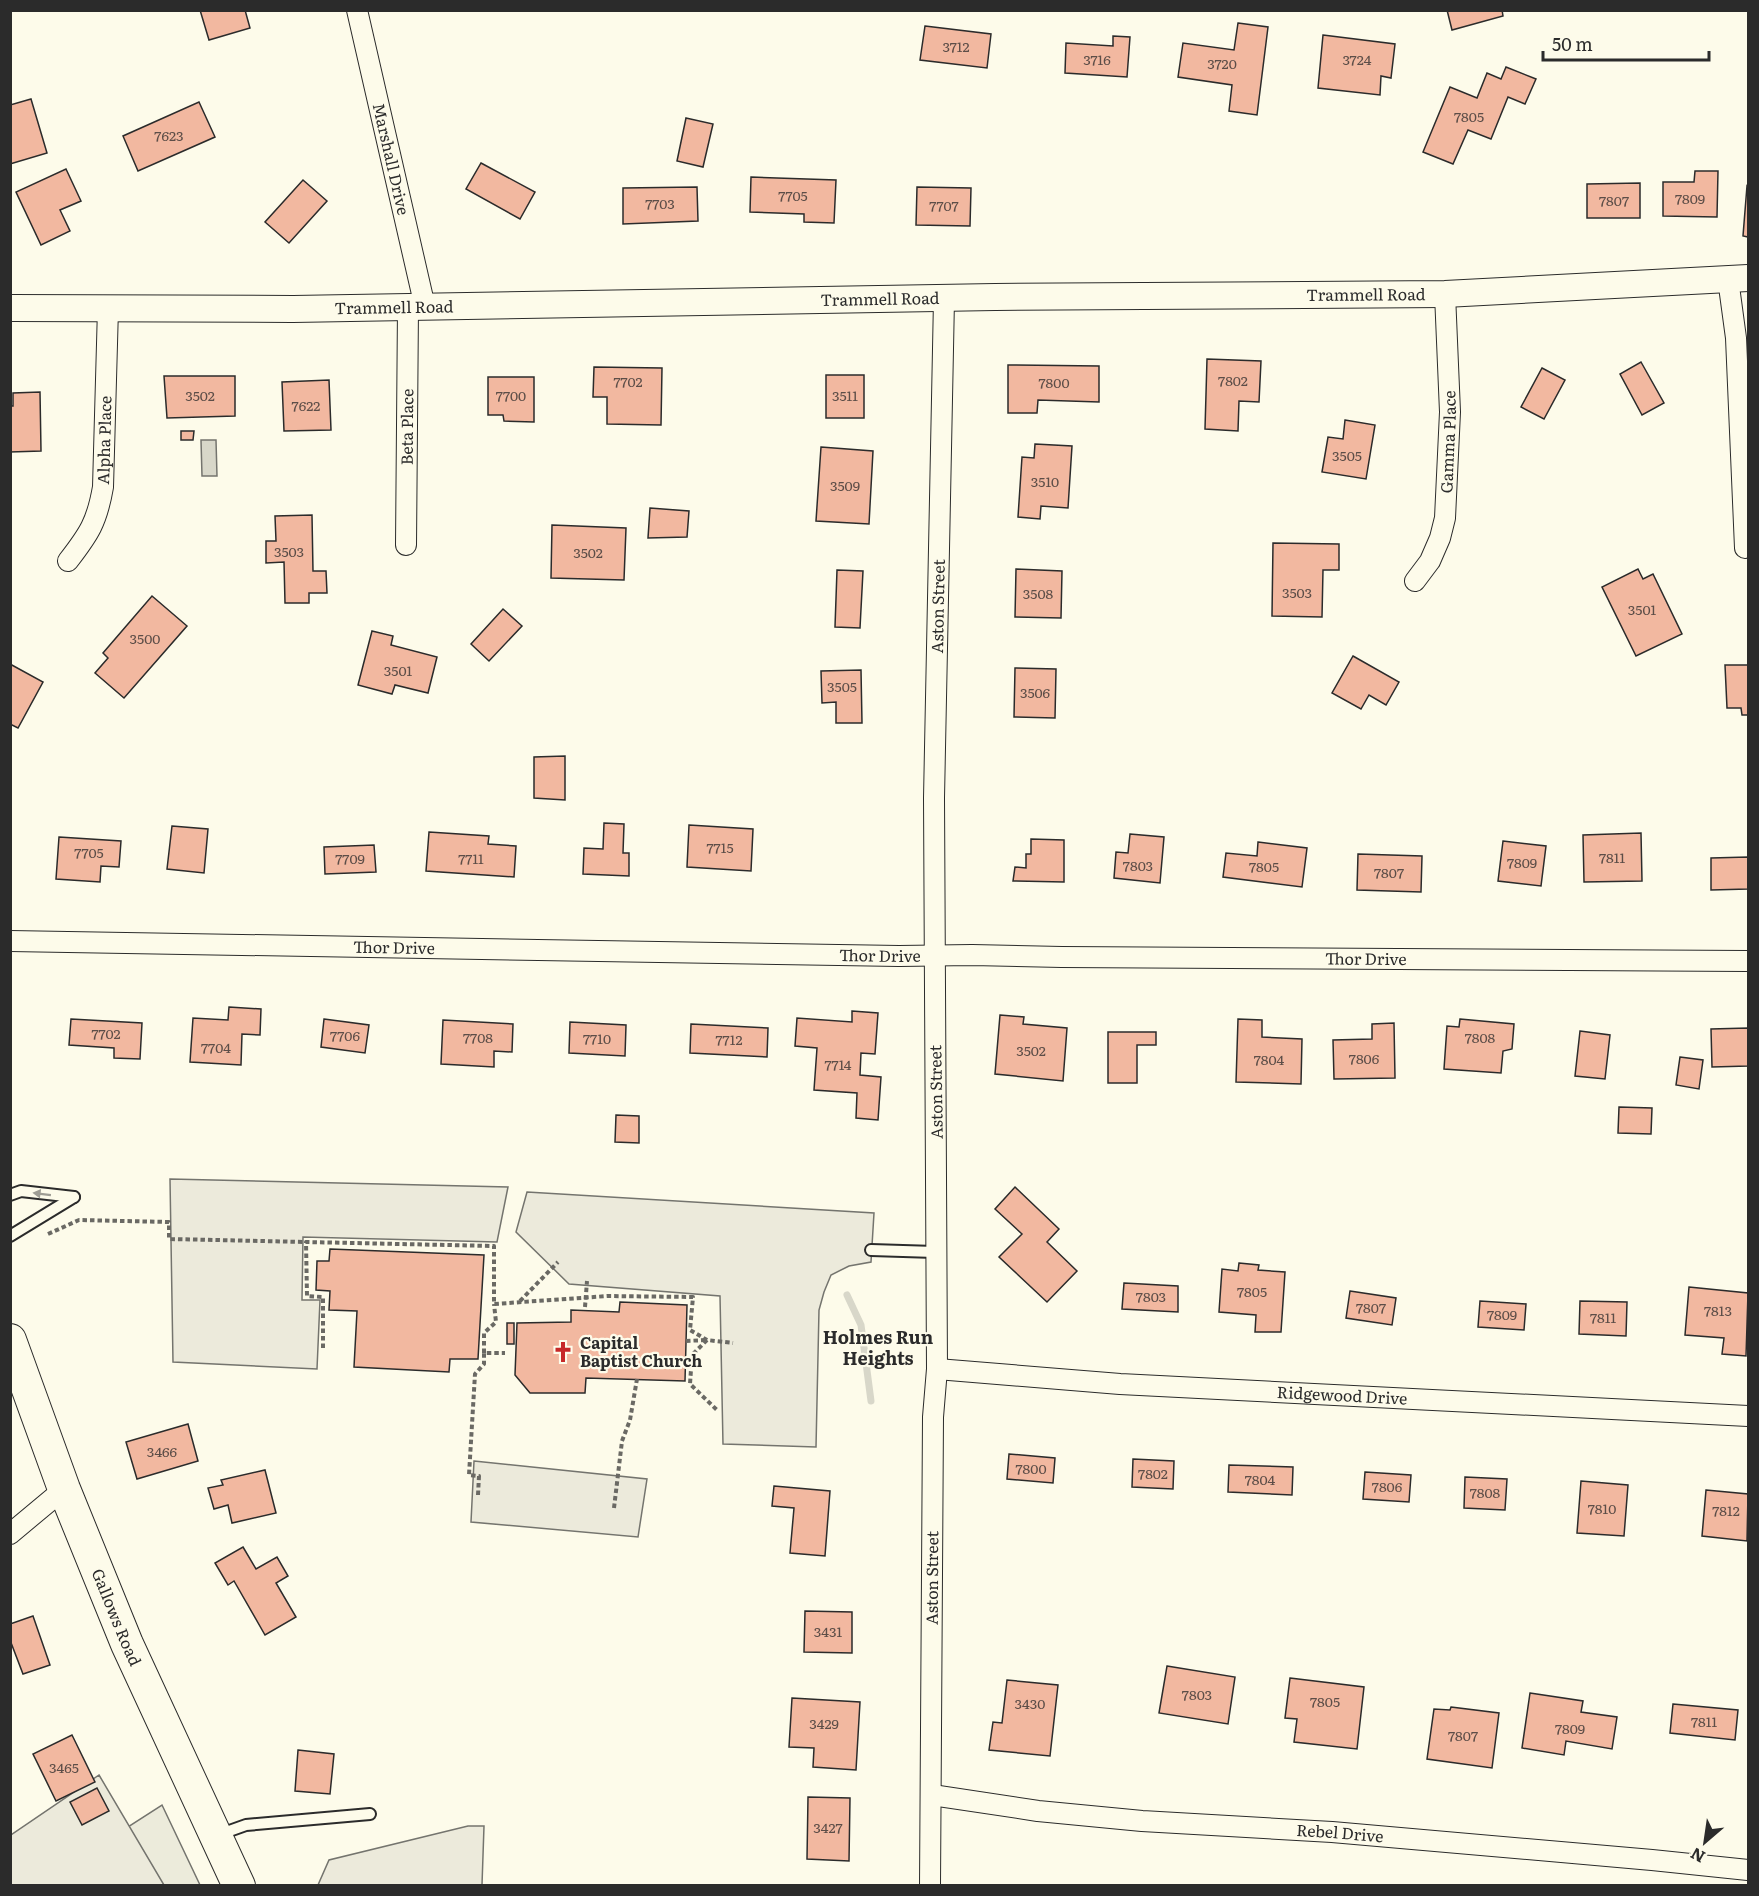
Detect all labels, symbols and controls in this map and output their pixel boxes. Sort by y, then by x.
scale bar [1543,24,1710,62]
text: 50 m [1552,30,1593,57]
house number: 3712 [942,36,970,56]
house number: 3716 [1083,49,1111,69]
house number: 3724 [1342,49,1372,69]
house number: 3720 [1207,53,1237,73]
street label: Marshall Drive [368,101,417,217]
house number: 7805 [1454,106,1484,126]
house number: 7623 [154,125,184,145]
house number: 7705 [778,185,808,205]
house number: 7809 [1675,188,1705,208]
house number: 7807 [1599,190,1629,210]
house number: 7703 [645,193,675,213]
house number: 7707 [929,195,959,215]
street label: Trammell Road [1306,281,1426,306]
street label: Trammell Road [820,285,940,311]
street label: Trammell Road [334,293,454,319]
house number: 7802 [1218,370,1248,390]
house number: 7702 [613,371,643,391]
house number: 7800 [1039,372,1070,392]
house number: 3502 [185,385,215,405]
house number: 7700 [496,385,526,405]
house number: 3511 [832,385,858,405]
street label: Beta Place [394,389,418,465]
street label: Gamma Place [1433,390,1461,494]
street label: Alpha Place [90,395,117,485]
house number: 7622 [292,395,320,415]
house number: 3505 [1332,445,1362,465]
house number: 3510 [1031,471,1059,491]
house number: 3509 [830,475,860,495]
house number: 3503 [274,541,304,561]
house number: 3502 [573,542,603,562]
street label: Aston Street [924,558,950,653]
house number: 3503 [1282,582,1312,602]
house number: 3508 [1023,583,1054,603]
house number: 3501 [1628,599,1657,619]
house number: 3500 [130,628,160,648]
house number: 3501 [384,660,413,680]
house number: 3505 [827,676,857,696]
house number: 3506 [1020,682,1051,702]
house number: 7715 [706,837,734,857]
house number: 7705 [74,842,104,862]
house number: 7811 [1599,847,1625,867]
house number: 7709 [335,848,365,868]
house number: 7711 [458,848,484,868]
house number: 7809 [1507,852,1537,872]
house number: 7803 [1123,855,1153,875]
house number: 7805 [1249,856,1279,876]
house number: 7807 [1374,862,1404,882]
street label: Thor Drive [353,934,435,959]
street label: Thor Drive [839,942,921,967]
street label: Thor Drive [1325,946,1407,970]
house number: 7702 [91,1023,121,1043]
house number: 7706 [330,1025,360,1045]
house number: 7708 [463,1027,493,1047]
house number: 7808 [1465,1027,1496,1047]
house number: 7710 [583,1028,611,1048]
house number: 7712 [716,1029,743,1049]
house number: 7704 [201,1037,231,1057]
house number: 3502 [1016,1040,1046,1060]
street label: Aston Street [922,1044,948,1139]
house number: 7806 [1349,1048,1380,1068]
house number: 7804 [1254,1049,1285,1069]
house number: 7714 [824,1054,852,1074]
one-way arrow [32,1189,51,1198]
house number: 7805 [1237,1281,1267,1301]
house number: 7803 [1136,1286,1166,1306]
house number: 7807 [1356,1297,1386,1317]
house number: 7813 [1704,1300,1732,1320]
house number: 7809 [1487,1304,1517,1324]
house number: 7811 [1590,1307,1616,1327]
district label: Holmes Run Heights [823,1323,934,1371]
place label: Capital Baptist Church [580,1330,702,1372]
church icon: Capital Baptist Church [551,1340,575,1364]
street label: Ridgewood Drive [1276,1379,1408,1410]
house number: 3466 [147,1441,178,1461]
house number: 7800 [1016,1458,1047,1478]
house number: 7802 [1138,1463,1168,1483]
house number: 7804 [1245,1469,1276,1489]
house number: 7806 [1372,1476,1403,1496]
house number: 7808 [1470,1482,1501,1502]
house number: 7810 [1588,1498,1616,1518]
house number: 7812 [1712,1500,1740,1520]
street label: Aston Street [919,1530,943,1625]
street label: Gallows Road [86,1565,149,1670]
house number: 3431 [814,1621,843,1641]
house number: 7803 [1182,1684,1212,1704]
house number: 7805 [1310,1691,1340,1711]
house number: 3430 [1015,1693,1045,1713]
house number: 7811 [1691,1711,1717,1731]
house number: 3429 [809,1713,839,1733]
house number: 7809 [1555,1718,1585,1738]
house number: 7807 [1448,1725,1478,1745]
house number: 3465 [49,1757,79,1777]
north arrow [1675,1812,1735,1872]
house number: 3427 [813,1817,843,1837]
street label: Rebel Drive [1296,1817,1385,1847]
text: N [1686,1842,1709,1870]

